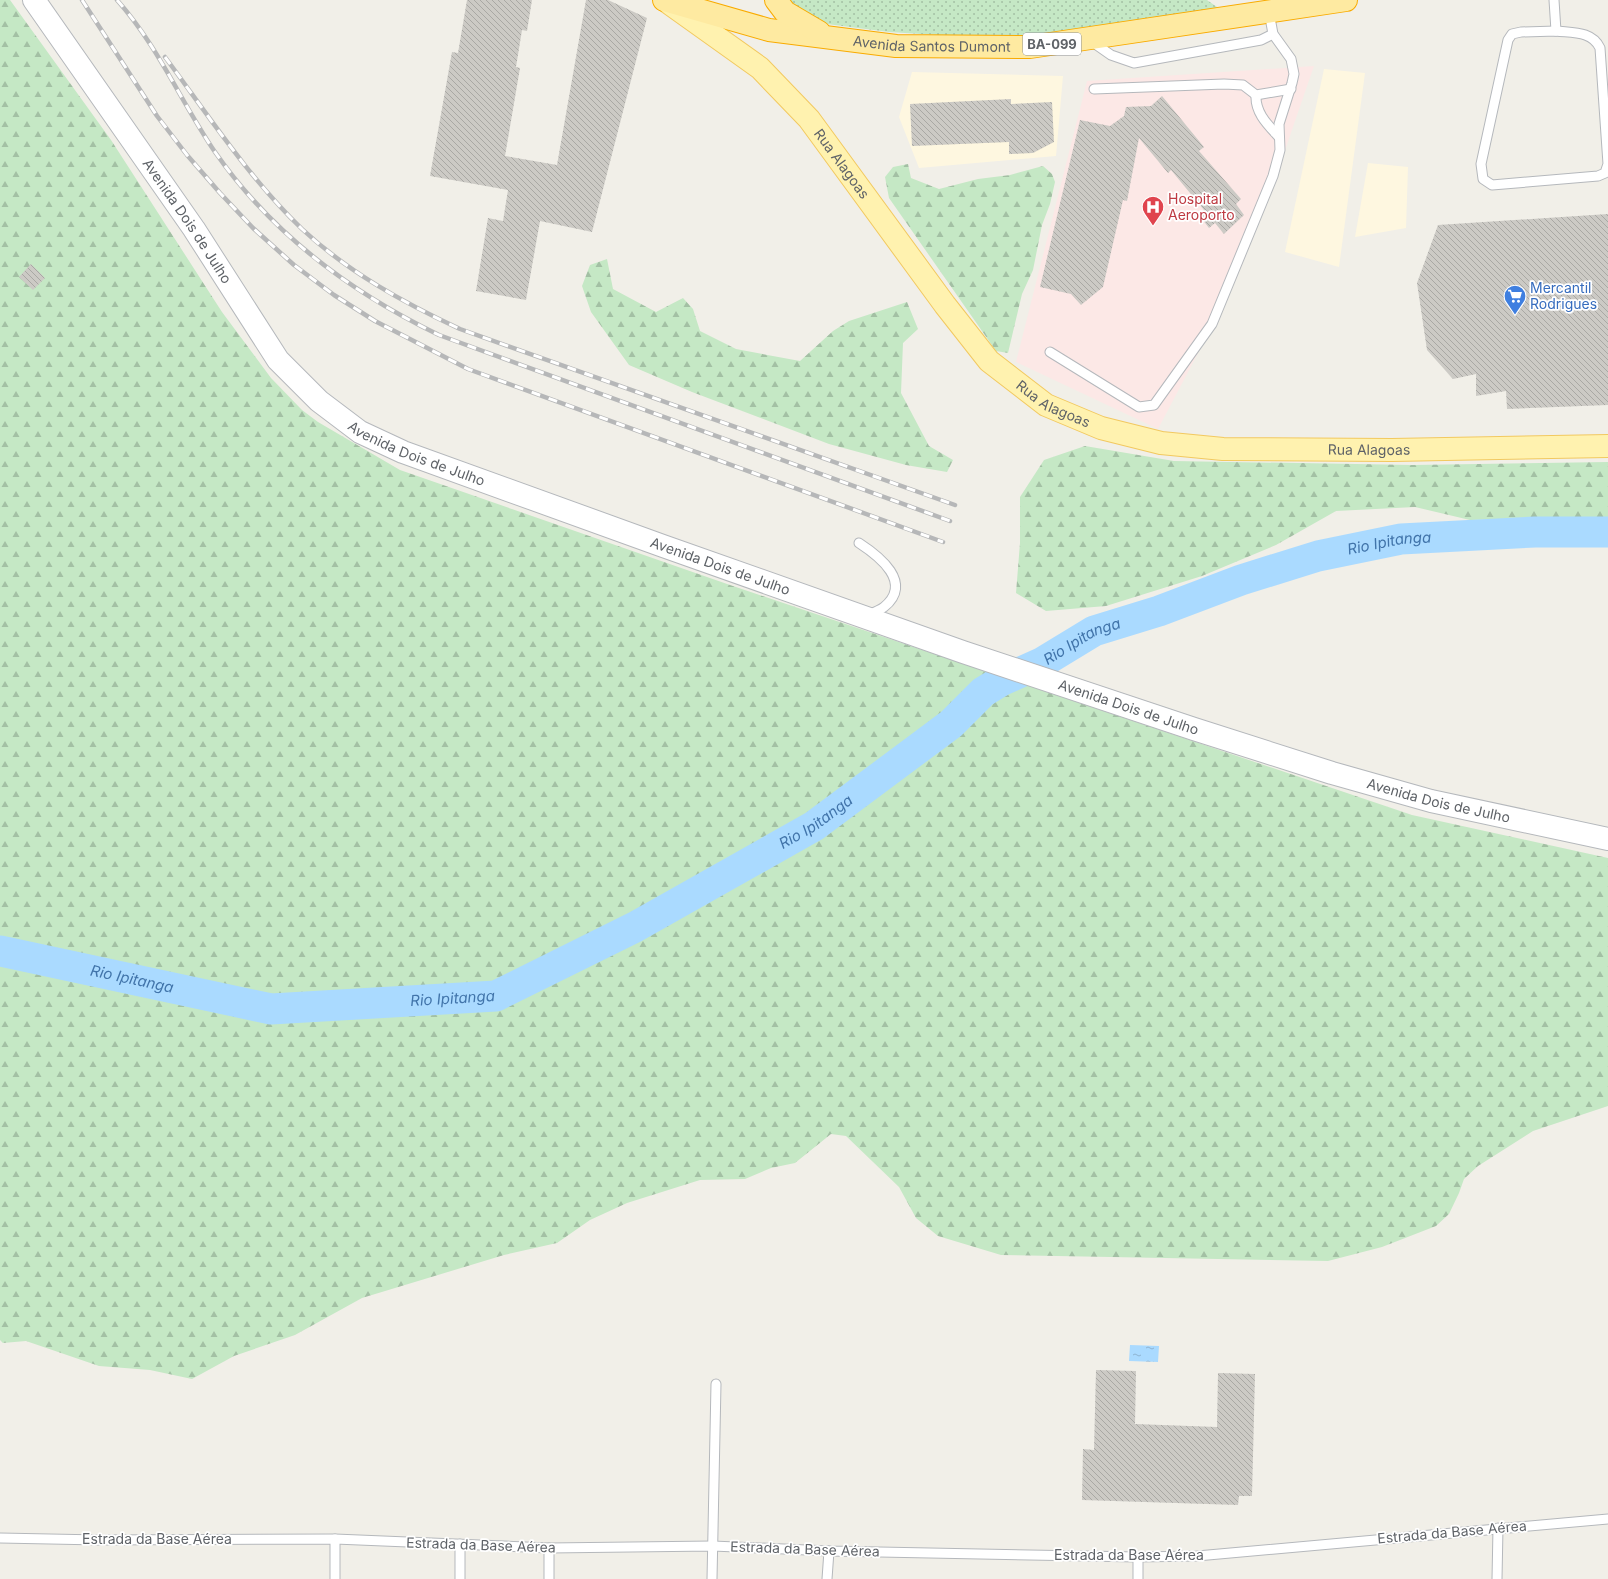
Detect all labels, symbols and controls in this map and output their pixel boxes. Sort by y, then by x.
street label: Avenida Santos Dumont [852,32,1011,55]
road number: BA-099 [1023,33,1081,55]
street label: Rua Alagoas [811,125,873,202]
street label: Avenida Dois de Julho [139,155,236,286]
place label: Hospital Aeroporto [1168,190,1235,223]
hospital icon: Hospital Aeroporto [1140,194,1166,227]
place label: Mercantil Rodrigues [1530,279,1597,312]
supermarket icon: Mercantil Rodrigues [1502,283,1528,316]
street label: Rua Alagoas [1013,376,1093,431]
street label: Avenida Dois de Julho [345,417,488,489]
street label: Rua Alagoas [1328,441,1410,458]
water label: Rio Ipitanga [1346,527,1432,559]
street label: Avenida Dois de Julho [648,533,793,598]
water label: Rio Ipitanga [1040,613,1123,669]
street label: Avenida Dois de Julho [1056,675,1201,738]
street label: Avenida Dois de Julho [1365,774,1512,826]
water label: Rio Ipitanga [775,790,856,853]
water label: Rio Ipitanga [89,961,176,997]
water label: Rio Ipitanga [410,986,495,1010]
street label: Estrada da Base Aérea [1377,1517,1527,1546]
street label: Estrada da Base Aérea [82,1530,232,1547]
street label: Estrada da Base Aérea [406,1533,556,1556]
street label: Estrada da Base Aérea [730,1537,880,1560]
street label: Estrada da Base Aérea [1054,1546,1204,1563]

